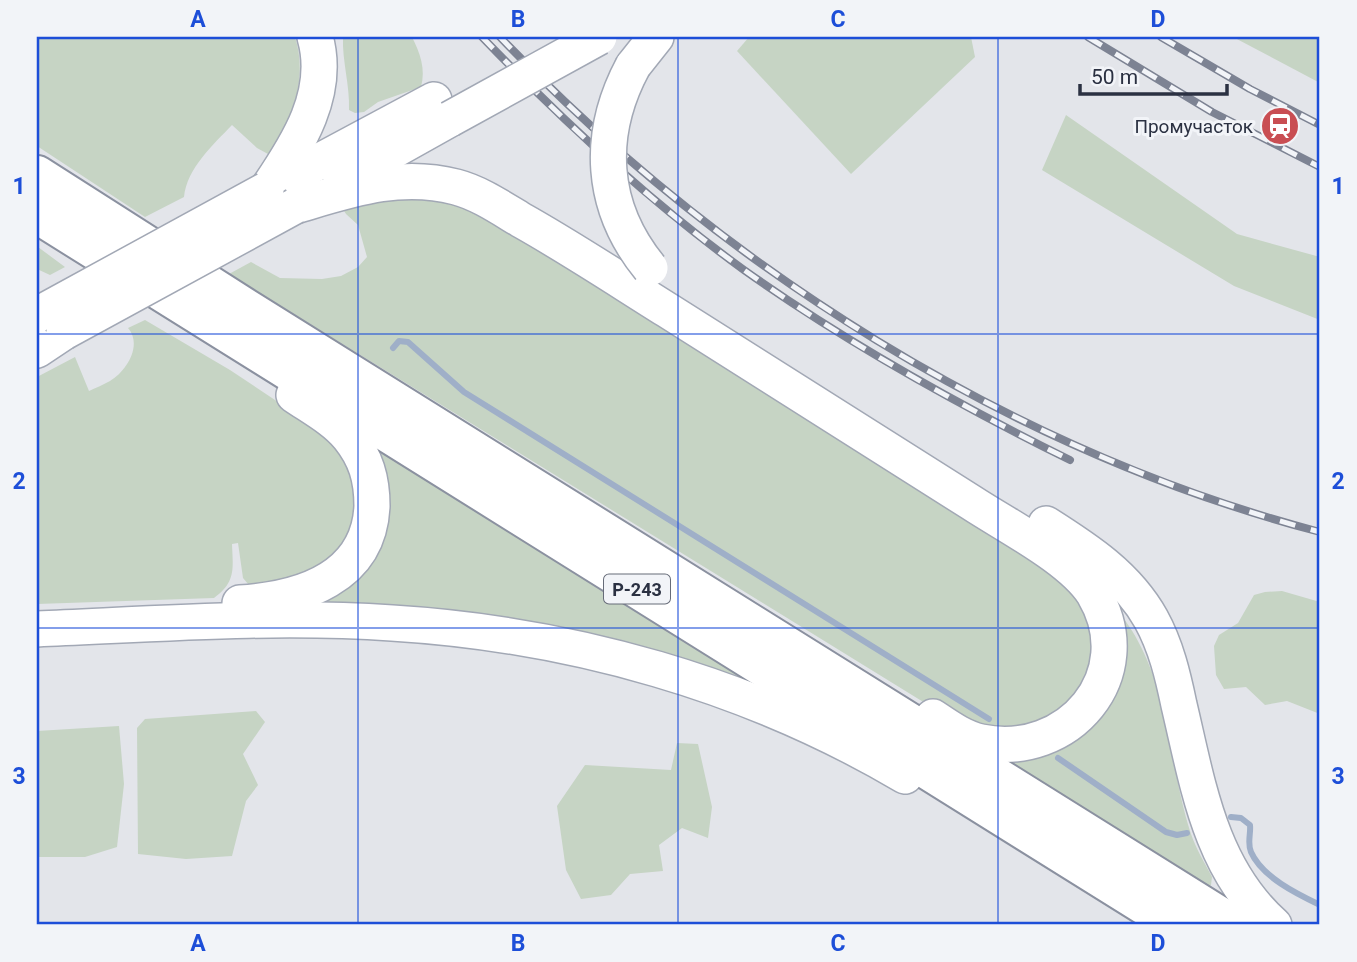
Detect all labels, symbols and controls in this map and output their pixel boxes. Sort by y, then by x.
text: A [190,6,206,33]
text: B [511,6,525,33]
text: C [830,6,846,33]
text: D [1151,6,1165,33]
scale bar [1080,52,1228,96]
text: 50 m [1091,65,1138,89]
station icon: Промучасток [1259,105,1301,147]
place label: Промучасток [1134,115,1254,138]
text: 1 [12,173,26,200]
text: 1 [1331,173,1345,200]
text: 2 [12,468,26,495]
text: 2 [1331,468,1345,495]
road number: Р-243 [604,574,670,604]
text: 3 [12,763,26,790]
text: 3 [1331,763,1345,790]
text: A [190,930,206,957]
text: B [511,930,525,957]
text: C [830,930,846,957]
text: D [1151,930,1165,957]

